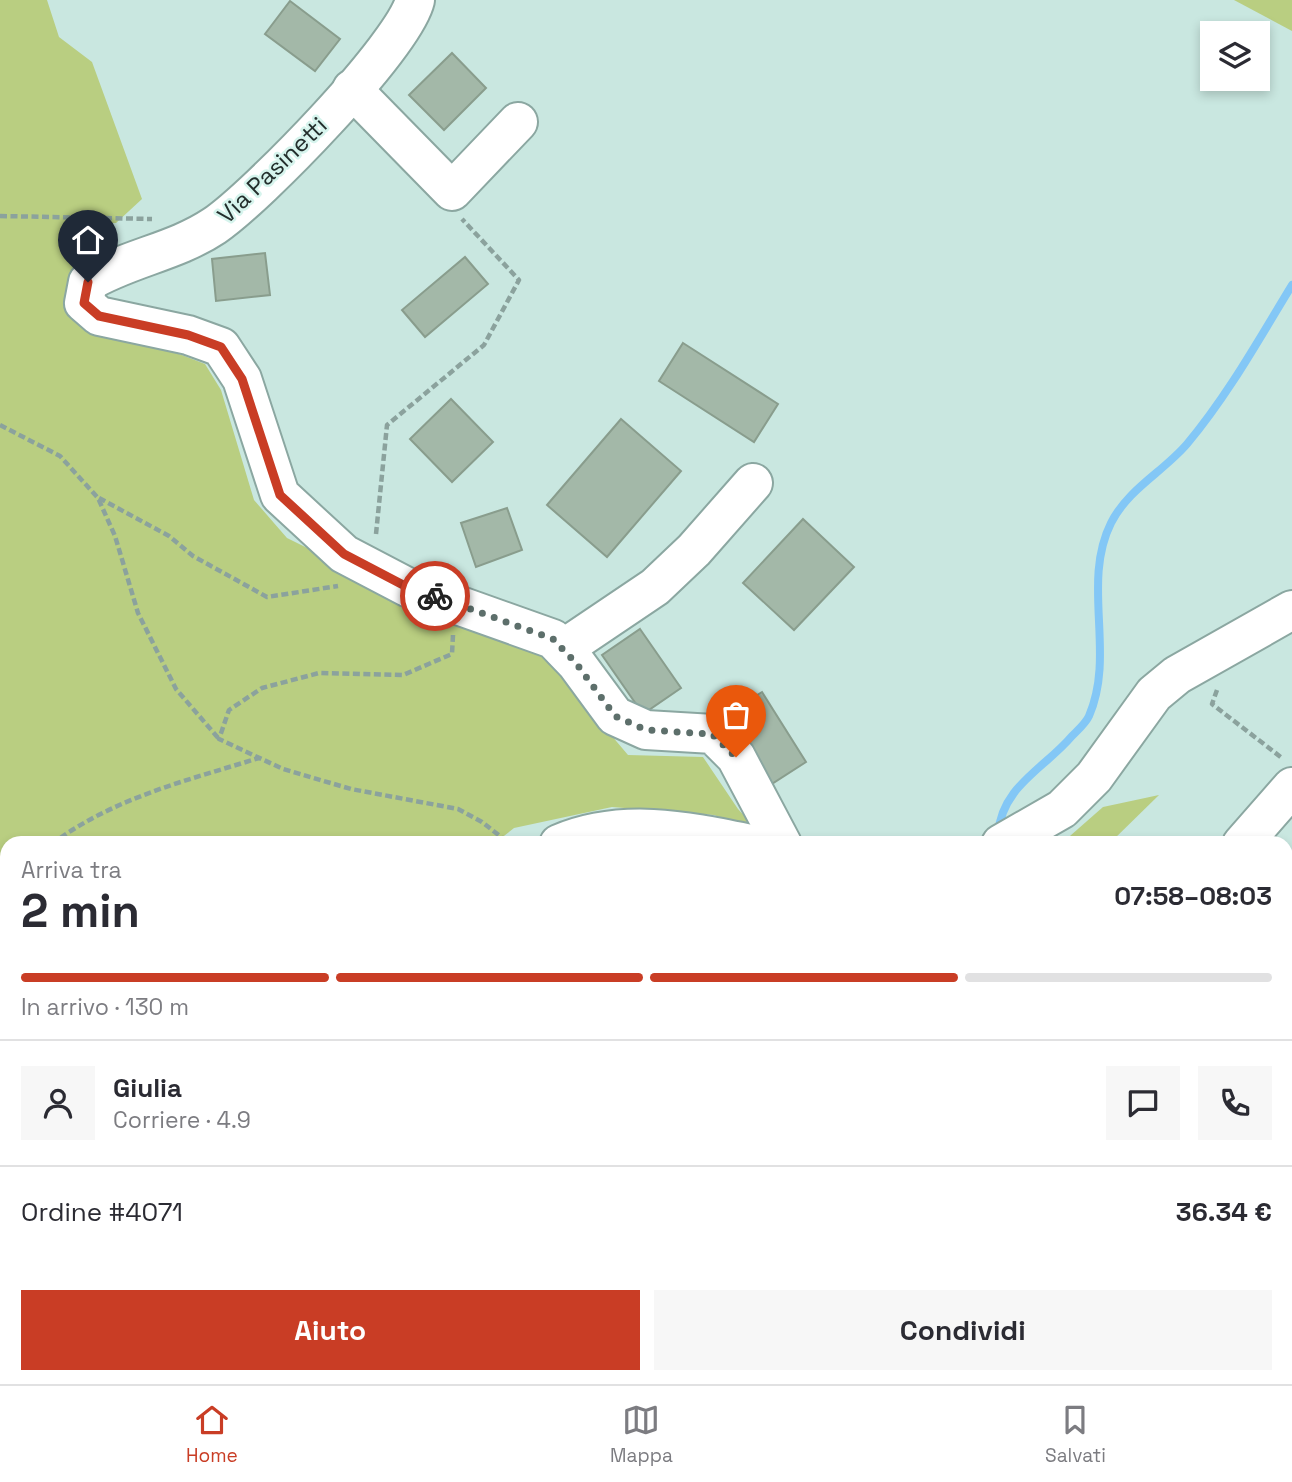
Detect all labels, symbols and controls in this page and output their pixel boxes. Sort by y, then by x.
map controls [1200,21,1270,91]
button: layers [1200,21,1270,91]
street label: Via Pasinetti [211,110,333,230]
pin [58,210,118,282]
icon: home [69,221,107,259]
courier [400,561,470,631]
icon: bike [416,577,454,615]
pin [706,685,766,757]
icon: bag [717,696,755,734]
text: Arriva tra [21,855,122,885]
text: 07:58–08:03 [1114,879,1272,913]
text: 2 min [21,882,140,940]
text: In arrivo · 130 m [21,992,189,1022]
button: person [21,1066,95,1140]
button: chat [1106,1066,1180,1140]
button: phone [1198,1066,1272,1140]
text: Giulia [113,1071,182,1105]
text: Corriere · 4.9 [113,1105,251,1135]
text: Ordine #4071 [21,1195,183,1229]
text: 36.34 € [1176,1195,1272,1229]
button: Aiuto [21,1290,640,1370]
button: Condividi [654,1290,1272,1370]
tab: Home [186,1401,238,1468]
tab: Mappa [610,1401,673,1468]
tab: Salvati [1045,1401,1106,1468]

